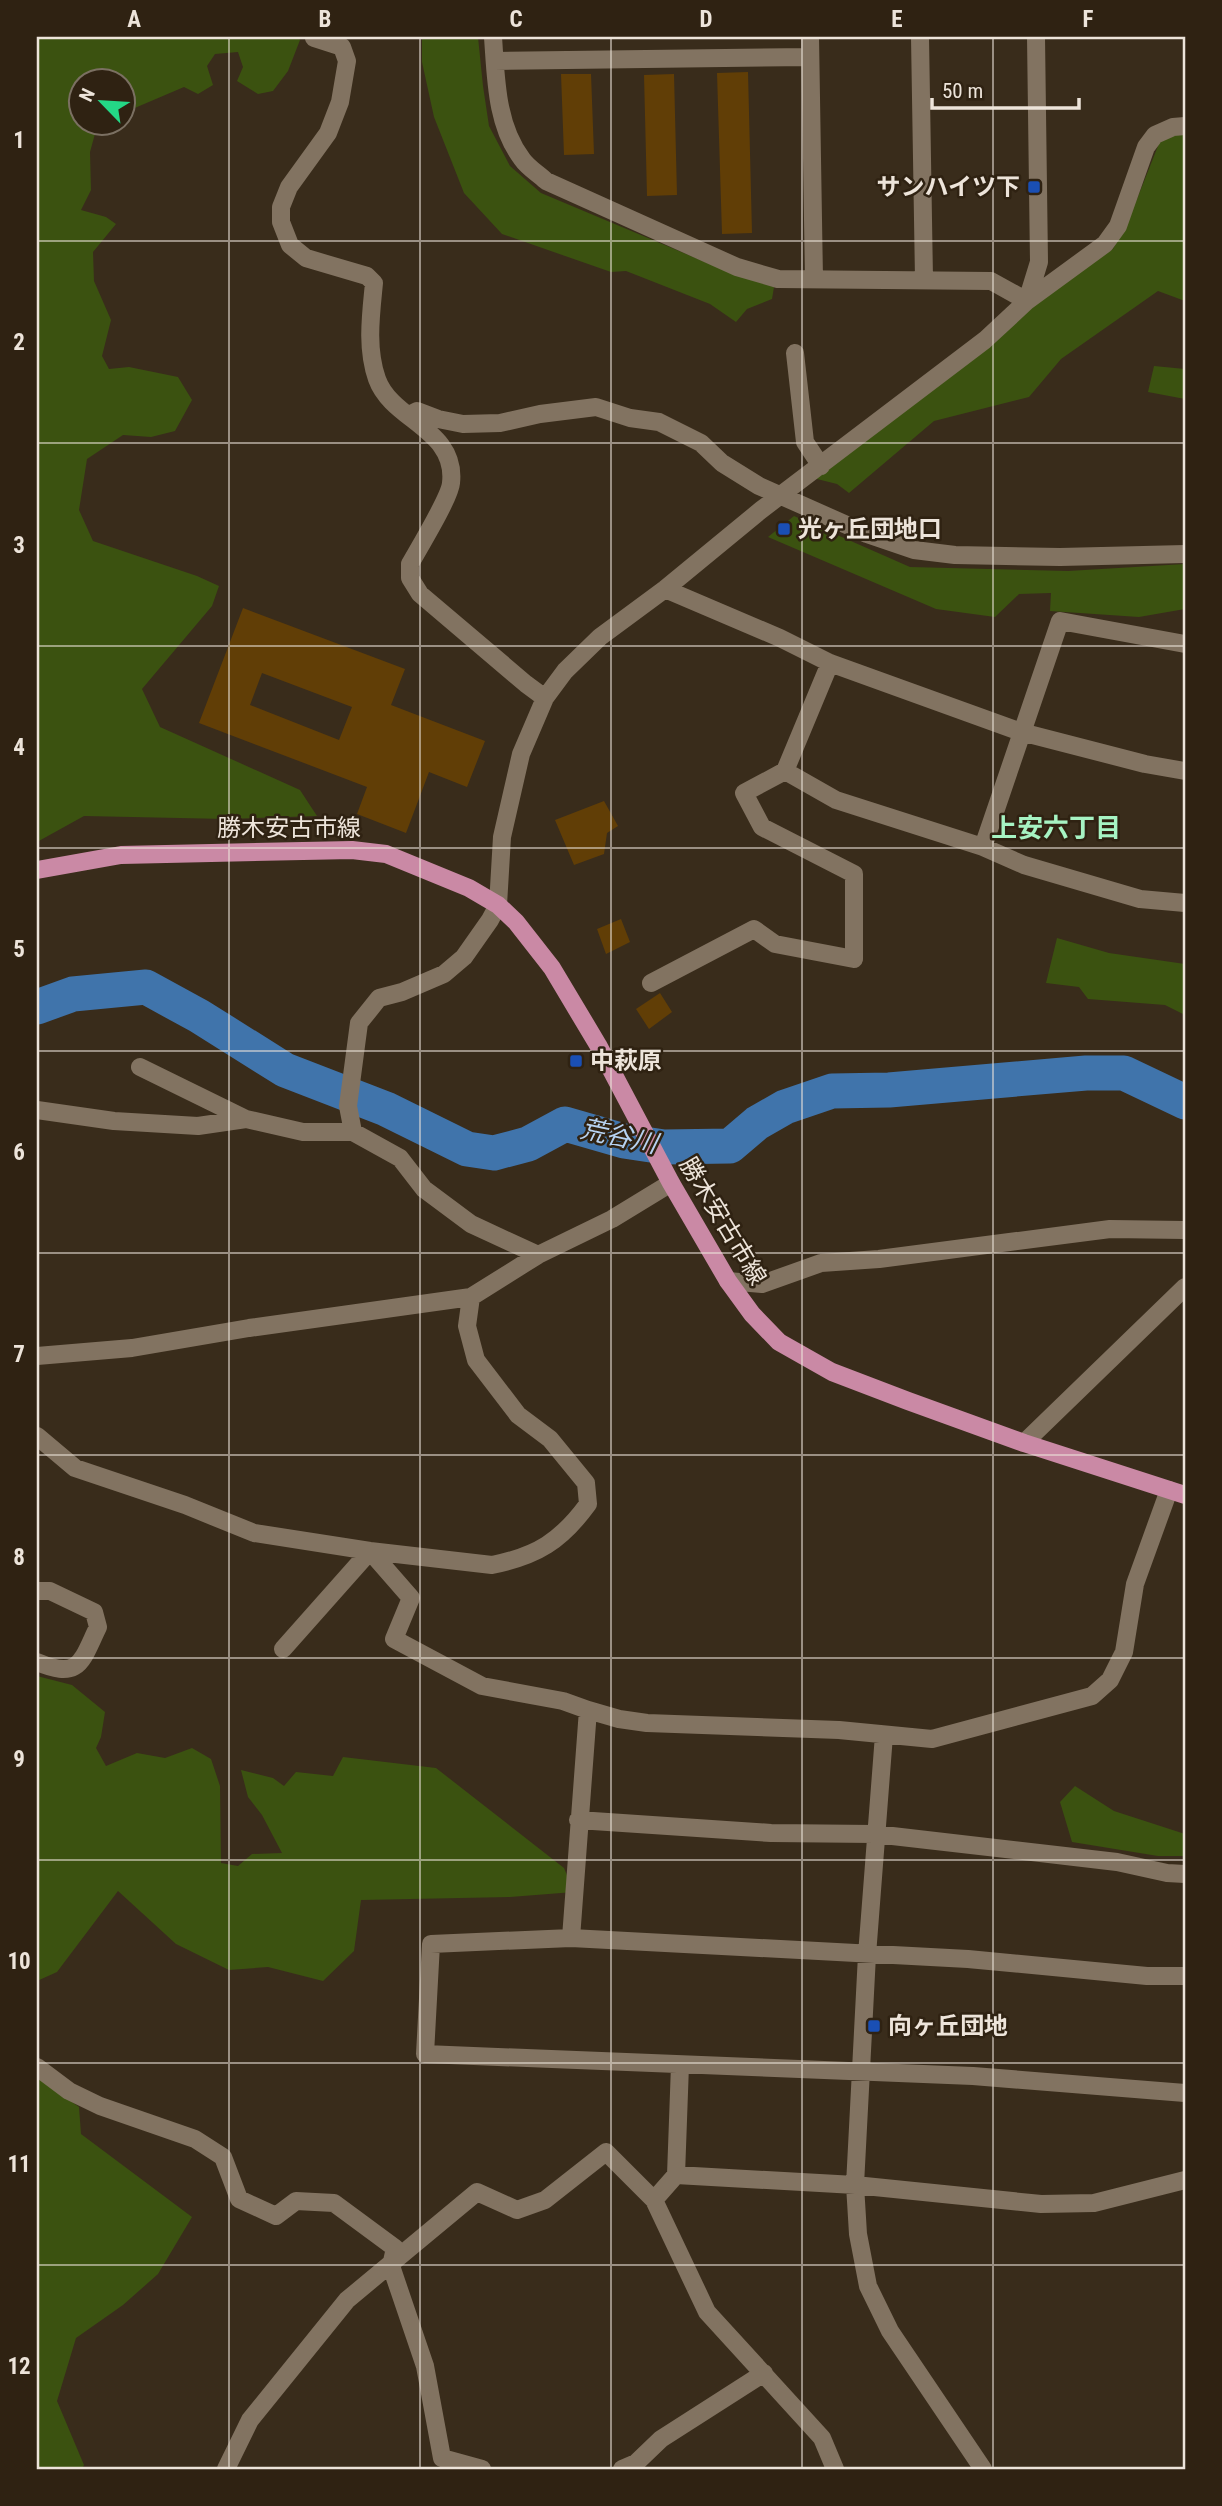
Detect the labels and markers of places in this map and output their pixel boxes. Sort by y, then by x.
place label: サンハイツ下 [876,173,1020,201]
marker: サンハイツ下 [1026,179,1042,195]
place label: 光ヶ丘団地口 [798,515,942,543]
marker: 光ヶ丘団地口 [776,521,792,537]
place label: 中萩原 [590,1047,662,1075]
marker: 中萩原 [568,1053,584,1069]
place label: 向ヶ丘団地 [888,2012,1008,2040]
marker: 向ヶ丘団地 [866,2018,882,2034]

